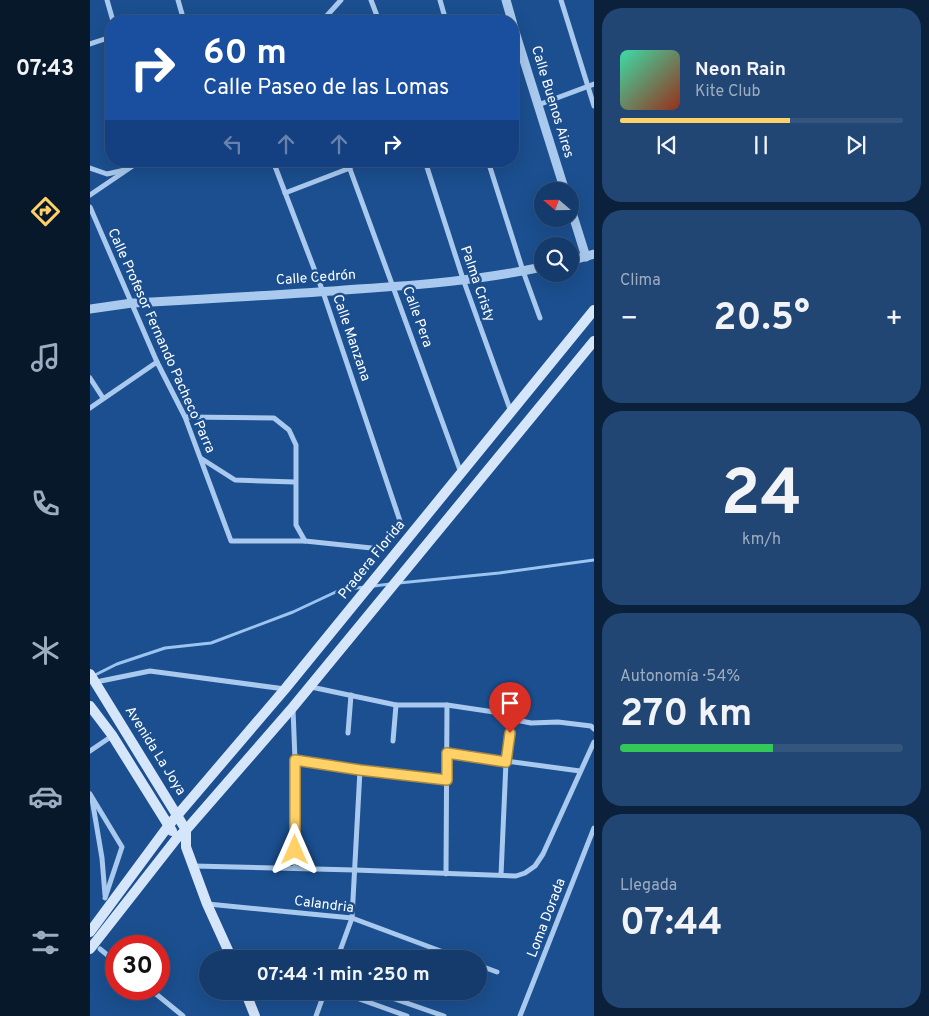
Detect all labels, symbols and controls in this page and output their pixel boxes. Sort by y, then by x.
text: 60 m [203,32,287,76]
icon: right [120,35,185,100]
street label: Calle Buenos Aires [527,44,577,160]
text: 07:43 [16,56,74,83]
text: Neon Rain [695,58,786,82]
text: Calle Paseo de las Lomas [203,75,449,102]
text: Kite Club [695,82,760,102]
icon: left [219,130,247,158]
icon: ahead [272,130,300,158]
icon: ahead [325,130,353,158]
icon: right [378,130,406,158]
icon: previous [653,131,681,159]
icon: pause [747,131,775,159]
icon: next [842,131,870,159]
north arrow [534,182,579,228]
map controls [534,182,579,282]
icon: directions [28,194,63,229]
street label: Calle Profesor Fernando Pacheco Parra [104,226,218,456]
button: search [534,237,579,282]
street label: Palma Cristy [456,244,498,324]
street label: Calle Cedrón [275,267,357,289]
text: Clima [620,271,661,291]
street label: Calle Pera [398,284,436,350]
street label: Calle Manzana [328,292,374,384]
text: 20.5° [713,295,810,344]
text: − [620,302,638,338]
text: + [885,302,903,338]
icon: music [28,340,63,375]
text: 24 [721,456,802,538]
icon: phone [28,486,63,521]
street label: Pradera Florida [335,517,409,603]
text: km/h [742,530,781,550]
icon: climate [28,633,63,668]
text: Autonomía · 54% [620,667,740,687]
pin [489,682,531,733]
icon: arrive [496,689,524,717]
text: 270 km [620,691,752,740]
street label: Avenida La Joya [121,703,189,799]
icon: car [28,779,63,814]
position arrow [268,823,320,875]
street label: Loma Dorada [524,876,570,960]
text: Llegada [620,876,677,896]
street label: Calandria [293,893,355,917]
text: 07:44 [620,900,723,949]
icon: filters [28,925,63,960]
speed limit sign: 30 [105,935,170,1000]
text: 07:44 · 1 min · 250 m [256,963,430,987]

